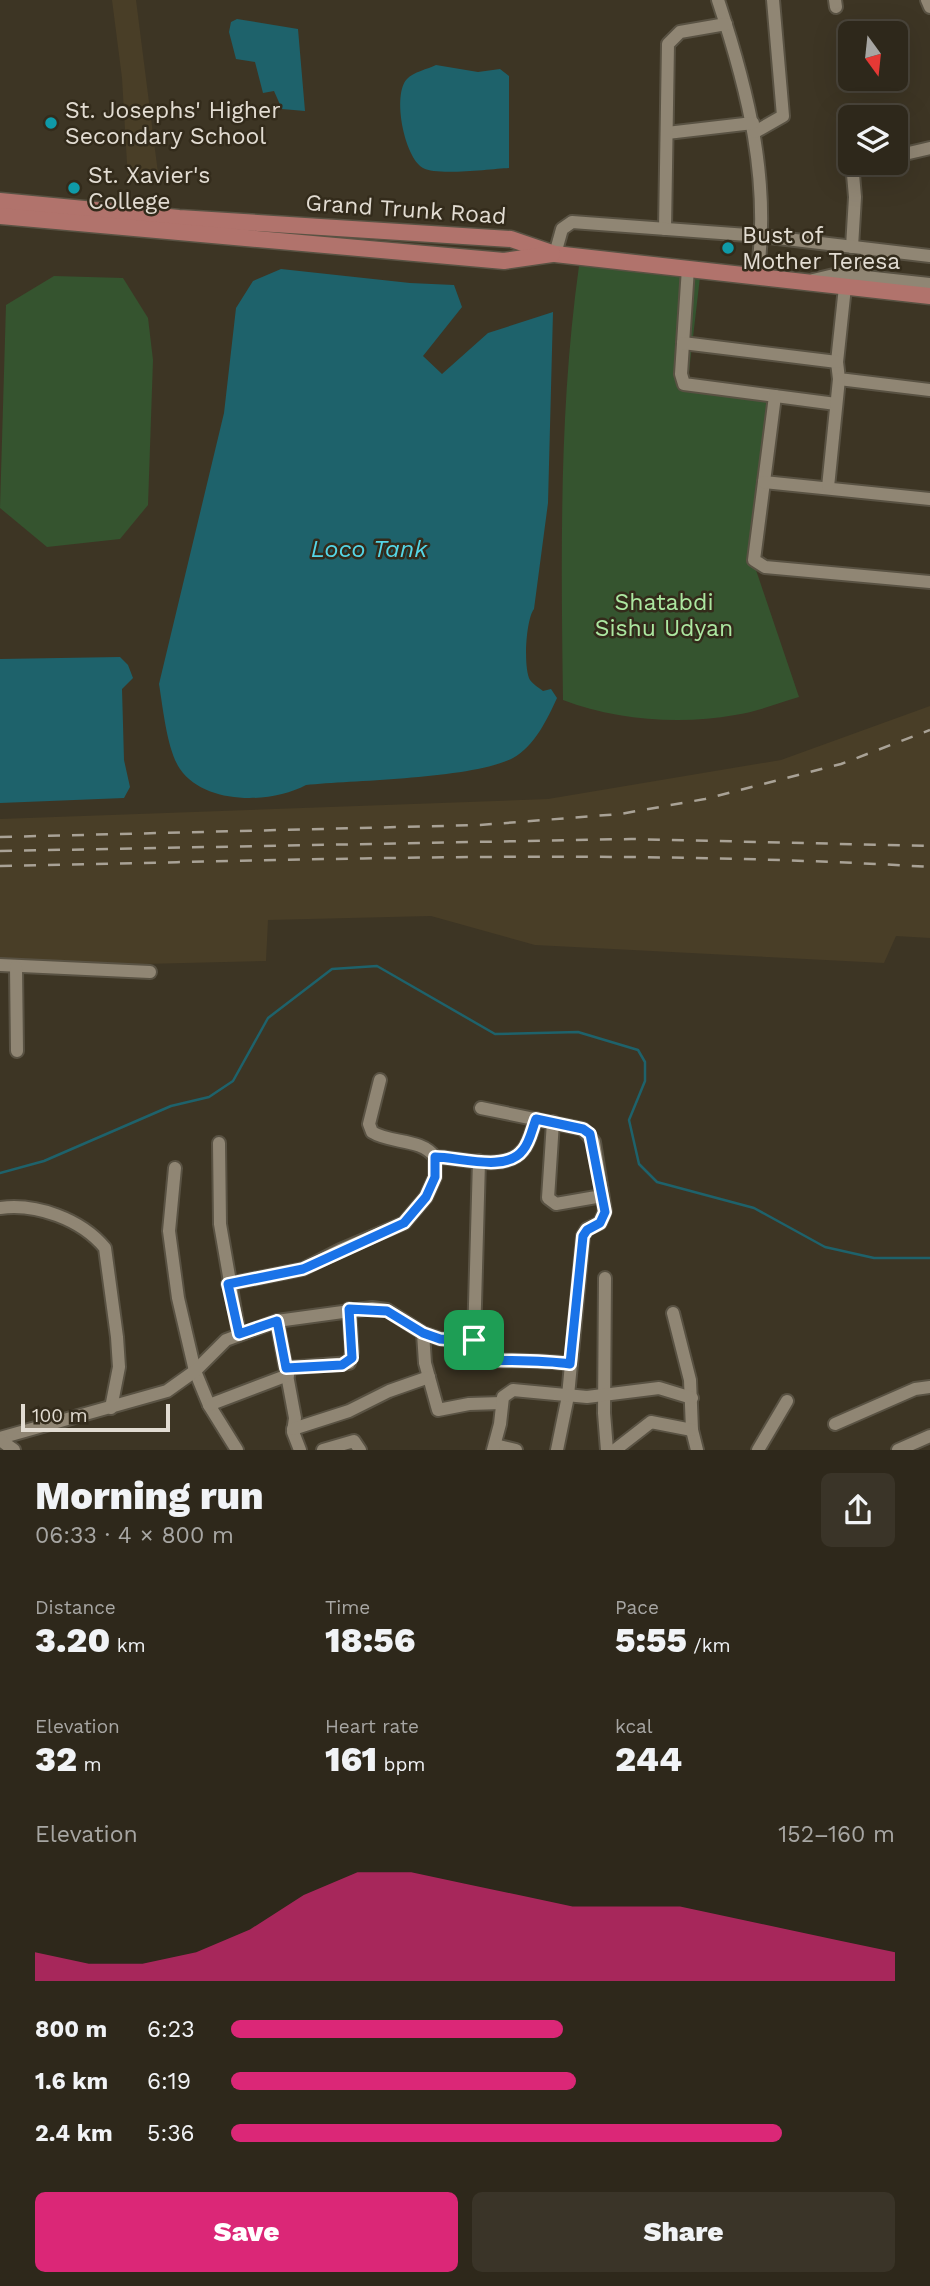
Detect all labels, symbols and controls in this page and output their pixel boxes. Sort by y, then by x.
north arrow [838,21,908,91]
map controls [838,21,908,175]
place label: St. Josephs' Higher Secondary School [65,97,281,150]
button: layers [838,105,908,175]
marker: St. Josephs' Higher Secondary School [43,115,59,131]
place label: St. Xavier's College [88,162,210,215]
marker: St. Xavier's College [66,180,82,196]
street label: Grand Trunk Road [305,189,507,230]
place label: Bust of Mother Teresa [742,222,900,275]
marker: Bust of Mother Teresa [720,240,736,256]
water label: Loco Tank [311,535,428,563]
park label: Shatabdi Sishu Udyan [595,589,733,642]
pin [444,1310,504,1370]
icon: arrive [455,1321,493,1359]
scale bar [21,1400,170,1432]
text: 100 m [32,1404,88,1427]
button: share [821,1473,895,1547]
text: Morning run [35,1474,264,1518]
text: 06:33 · 4 × 800 m [35,1522,234,1549]
text: Distance [35,1596,116,1619]
text: Time [325,1596,370,1619]
text: Pace [615,1596,659,1619]
text: 3.20 [35,1619,110,1661]
text: 18:56 [325,1619,415,1661]
text: 5:55 [615,1619,687,1661]
text: km [110,1634,146,1657]
text: /km [687,1634,731,1657]
text: Elevation [35,1715,120,1738]
text: Heart rate [325,1715,419,1738]
text: kcal [615,1715,653,1738]
text: 32 [35,1738,77,1780]
text: 161 [325,1738,377,1780]
text: 244 [615,1738,682,1780]
text: m [77,1753,102,1776]
text: bpm [377,1753,425,1776]
text: Elevation [35,1821,138,1848]
text: 152–160 m [778,1821,895,1848]
text: 800 m [35,2016,107,2043]
text: 6:23 [147,2016,195,2043]
text: 1.6 km [35,2068,108,2095]
text: 6:19 [147,2068,191,2095]
text: 2.4 km [35,2120,113,2147]
text: 5:36 [147,2120,195,2147]
button: Save [35,2192,458,2272]
button: Share [472,2192,895,2272]

